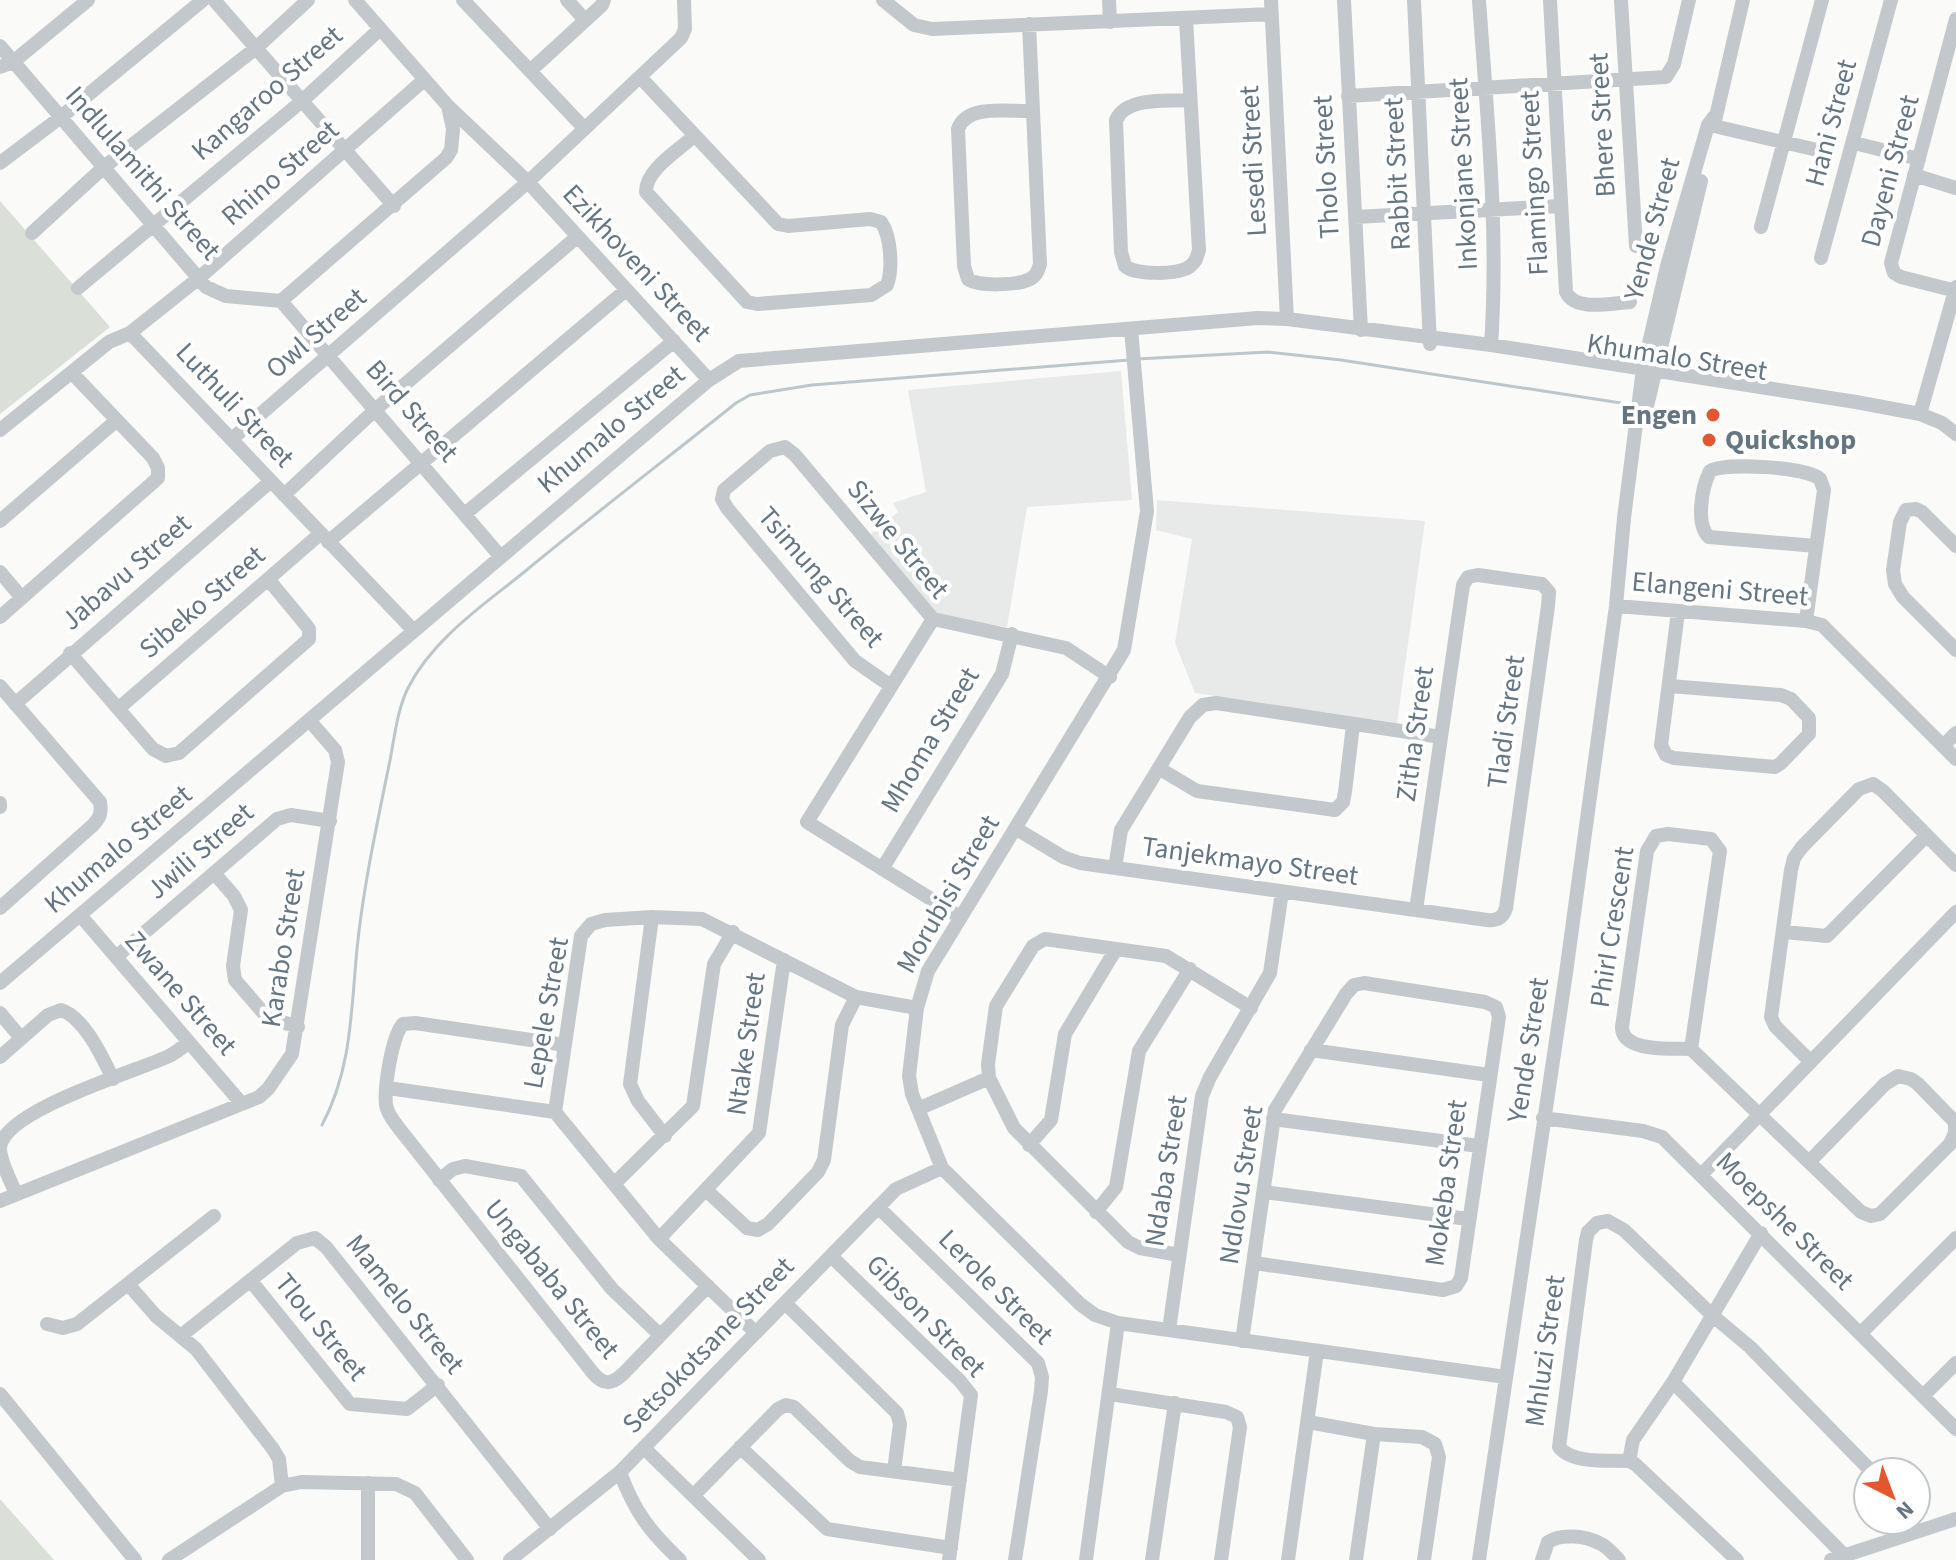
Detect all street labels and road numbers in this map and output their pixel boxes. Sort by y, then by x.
street label: Kangaroo Street [183,16,352,170]
street label: Bhere Street [1578,51,1626,198]
street label: Hani Street [1795,54,1867,191]
street label: Inkonjane Street [1438,76,1488,271]
street label: Indlulamithi Street [56,77,230,269]
street label: Lesedi Street [1229,84,1277,237]
street label: Flamingo Street [1509,89,1559,276]
street label: Dayeni Street [1850,90,1930,252]
street label: Tholo Street [1302,94,1350,240]
street label: Rabbit Street [1373,96,1421,251]
street label: Rhino Street [212,110,348,235]
street label: Yende Street [1613,153,1690,306]
street label: Ezikhoveni Street [553,175,721,351]
street label: Owl Street [257,278,375,388]
street label: Khumalo Street [1584,323,1771,391]
street label: Luthuli Street [166,333,304,477]
street label: Bird Street [356,351,468,471]
street label: Khumalo Street [528,355,694,503]
street label: Sizwe Street [837,471,959,608]
street label: Tsimung Street [748,498,894,657]
street label: Jabavu Street [52,504,200,640]
street label: Sibeko Street [130,536,274,668]
street label: Elangeni Street [1630,561,1810,617]
street label: Tladi Street [1477,652,1535,791]
street label: Mhoma Street [871,659,990,821]
street label: Zitha Street [1386,663,1444,804]
street label: Khumalo Street [35,775,201,923]
street label: Jwili Street [138,793,263,909]
street label: Morubisi Street [886,807,1010,981]
street label: Tanjekmayo Street [1139,826,1361,896]
street label: PhirI Crescent [1580,843,1645,1010]
street label: Karabo Street [251,865,315,1030]
street label: Zwane Street [116,922,247,1064]
street label: Lepele Street [513,933,579,1092]
street label: Ntake Street [716,969,776,1118]
street label: Yende Street [1497,974,1559,1126]
street label: Ndaba Street [1134,1092,1198,1250]
street label: Mokeba Street [1415,1097,1478,1269]
street label: Ndlovu Street [1209,1102,1273,1267]
street label: Moepshe Street [1707,1143,1864,1300]
street label: Ungababa Street [475,1191,629,1368]
street label: Lerole Street [929,1220,1063,1354]
street label: Mamelo Street [336,1225,474,1383]
street label: Gibson Street [857,1245,995,1387]
street label: Setsokotsane Street [613,1247,804,1443]
street label: Tlou Street [265,1265,377,1390]
street label: Mhluzi Street [1515,1272,1575,1429]

